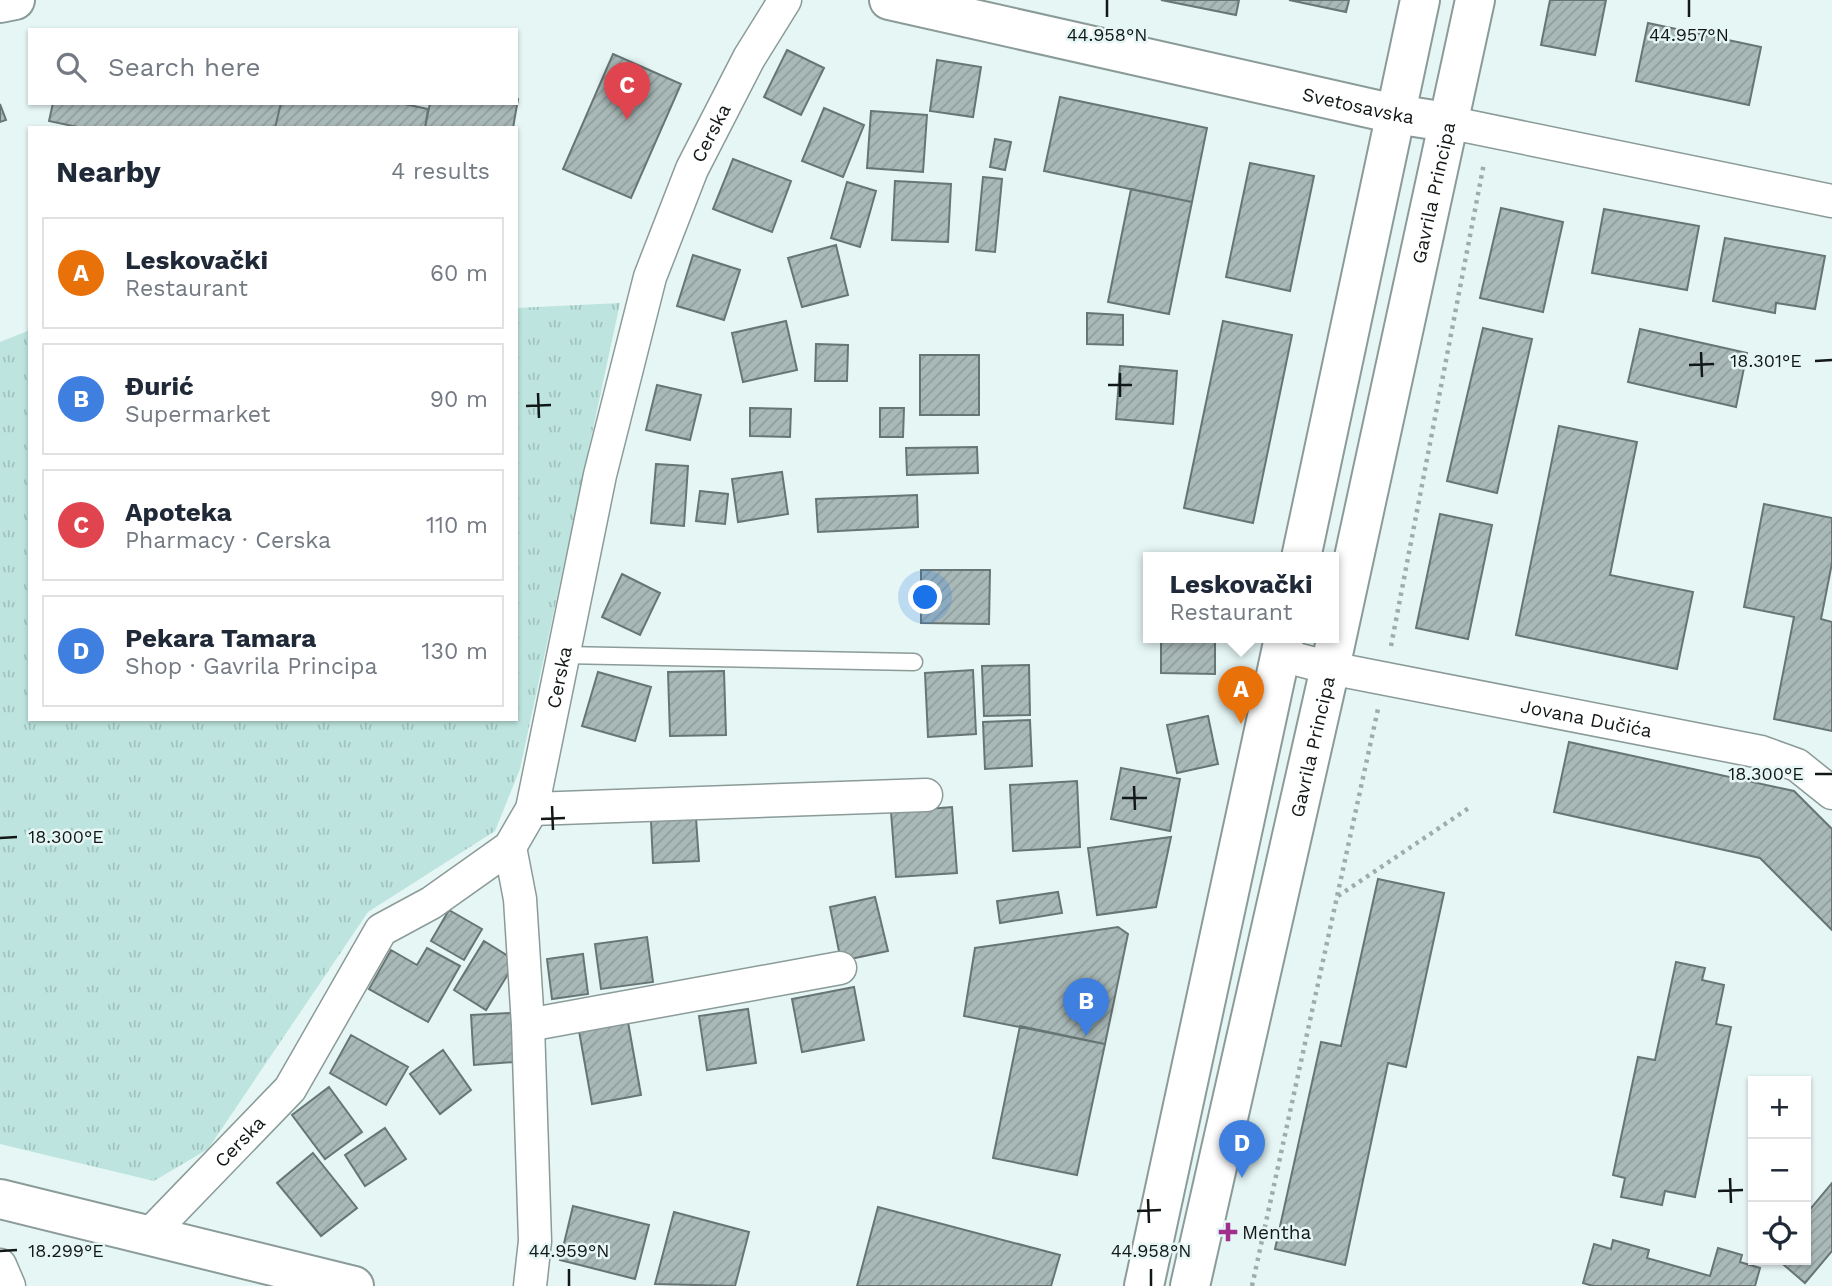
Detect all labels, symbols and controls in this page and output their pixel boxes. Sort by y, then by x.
text: 44.958°N [1067,24,1147,45]
text: 44.957°N [1649,24,1729,45]
search box [28,28,518,105]
icon: search [52,48,90,86]
text: Search here [108,52,260,82]
pin: C [604,62,650,120]
street label: Svetosavska [1300,82,1416,128]
street label: Cerska [686,100,735,166]
street label: Gavrila Principa [1407,120,1460,266]
text: Nearby [56,154,161,189]
text: 4 results [391,158,490,185]
text: Leskovački [125,245,268,275]
text: A [73,260,89,287]
text: 60 m [430,260,488,287]
text: Restaurant [125,275,248,302]
text: 18.301°E [1730,350,1802,371]
text: Đurić [125,371,194,401]
text: B [73,386,89,413]
text: 90 m [430,386,488,413]
text: Supermarket [125,401,270,428]
text: Apoteka [125,497,232,527]
text: C [73,512,89,539]
text: 110 m [426,512,488,539]
text: Pharmacy · Cerska [125,527,331,554]
popup [1143,552,1339,643]
text: Leskovački [1170,569,1312,599]
your location [908,580,942,614]
text: Restaurant [1170,599,1292,626]
text: Pekara Tamara [125,623,316,653]
text: D [73,638,89,665]
text: 130 m [422,638,488,665]
street label: Cerska [541,644,576,710]
text: Shop · Gavrila Principa [125,653,377,680]
pin: A [1218,666,1264,724]
street label: Gavrila Principa [1285,674,1339,819]
street label: Jovana Dučića [1519,694,1654,742]
text: 18.300°E [1728,763,1804,784]
text: 18.300°E [28,826,104,847]
pin: B [1063,978,1109,1036]
map controls [1748,1076,1811,1265]
button: + [1748,1076,1811,1139]
street label: Cerska [209,1111,270,1172]
pin: D [1219,1120,1265,1178]
button: − [1748,1139,1811,1202]
button: locate [1748,1202,1811,1265]
place label: Mentha [1242,1221,1311,1244]
marker: Mentha [1220,1224,1236,1240]
text: 18.299°E [28,1240,104,1261]
text: 44.959°N [529,1240,609,1261]
text: 44.958°N [1111,1240,1191,1261]

